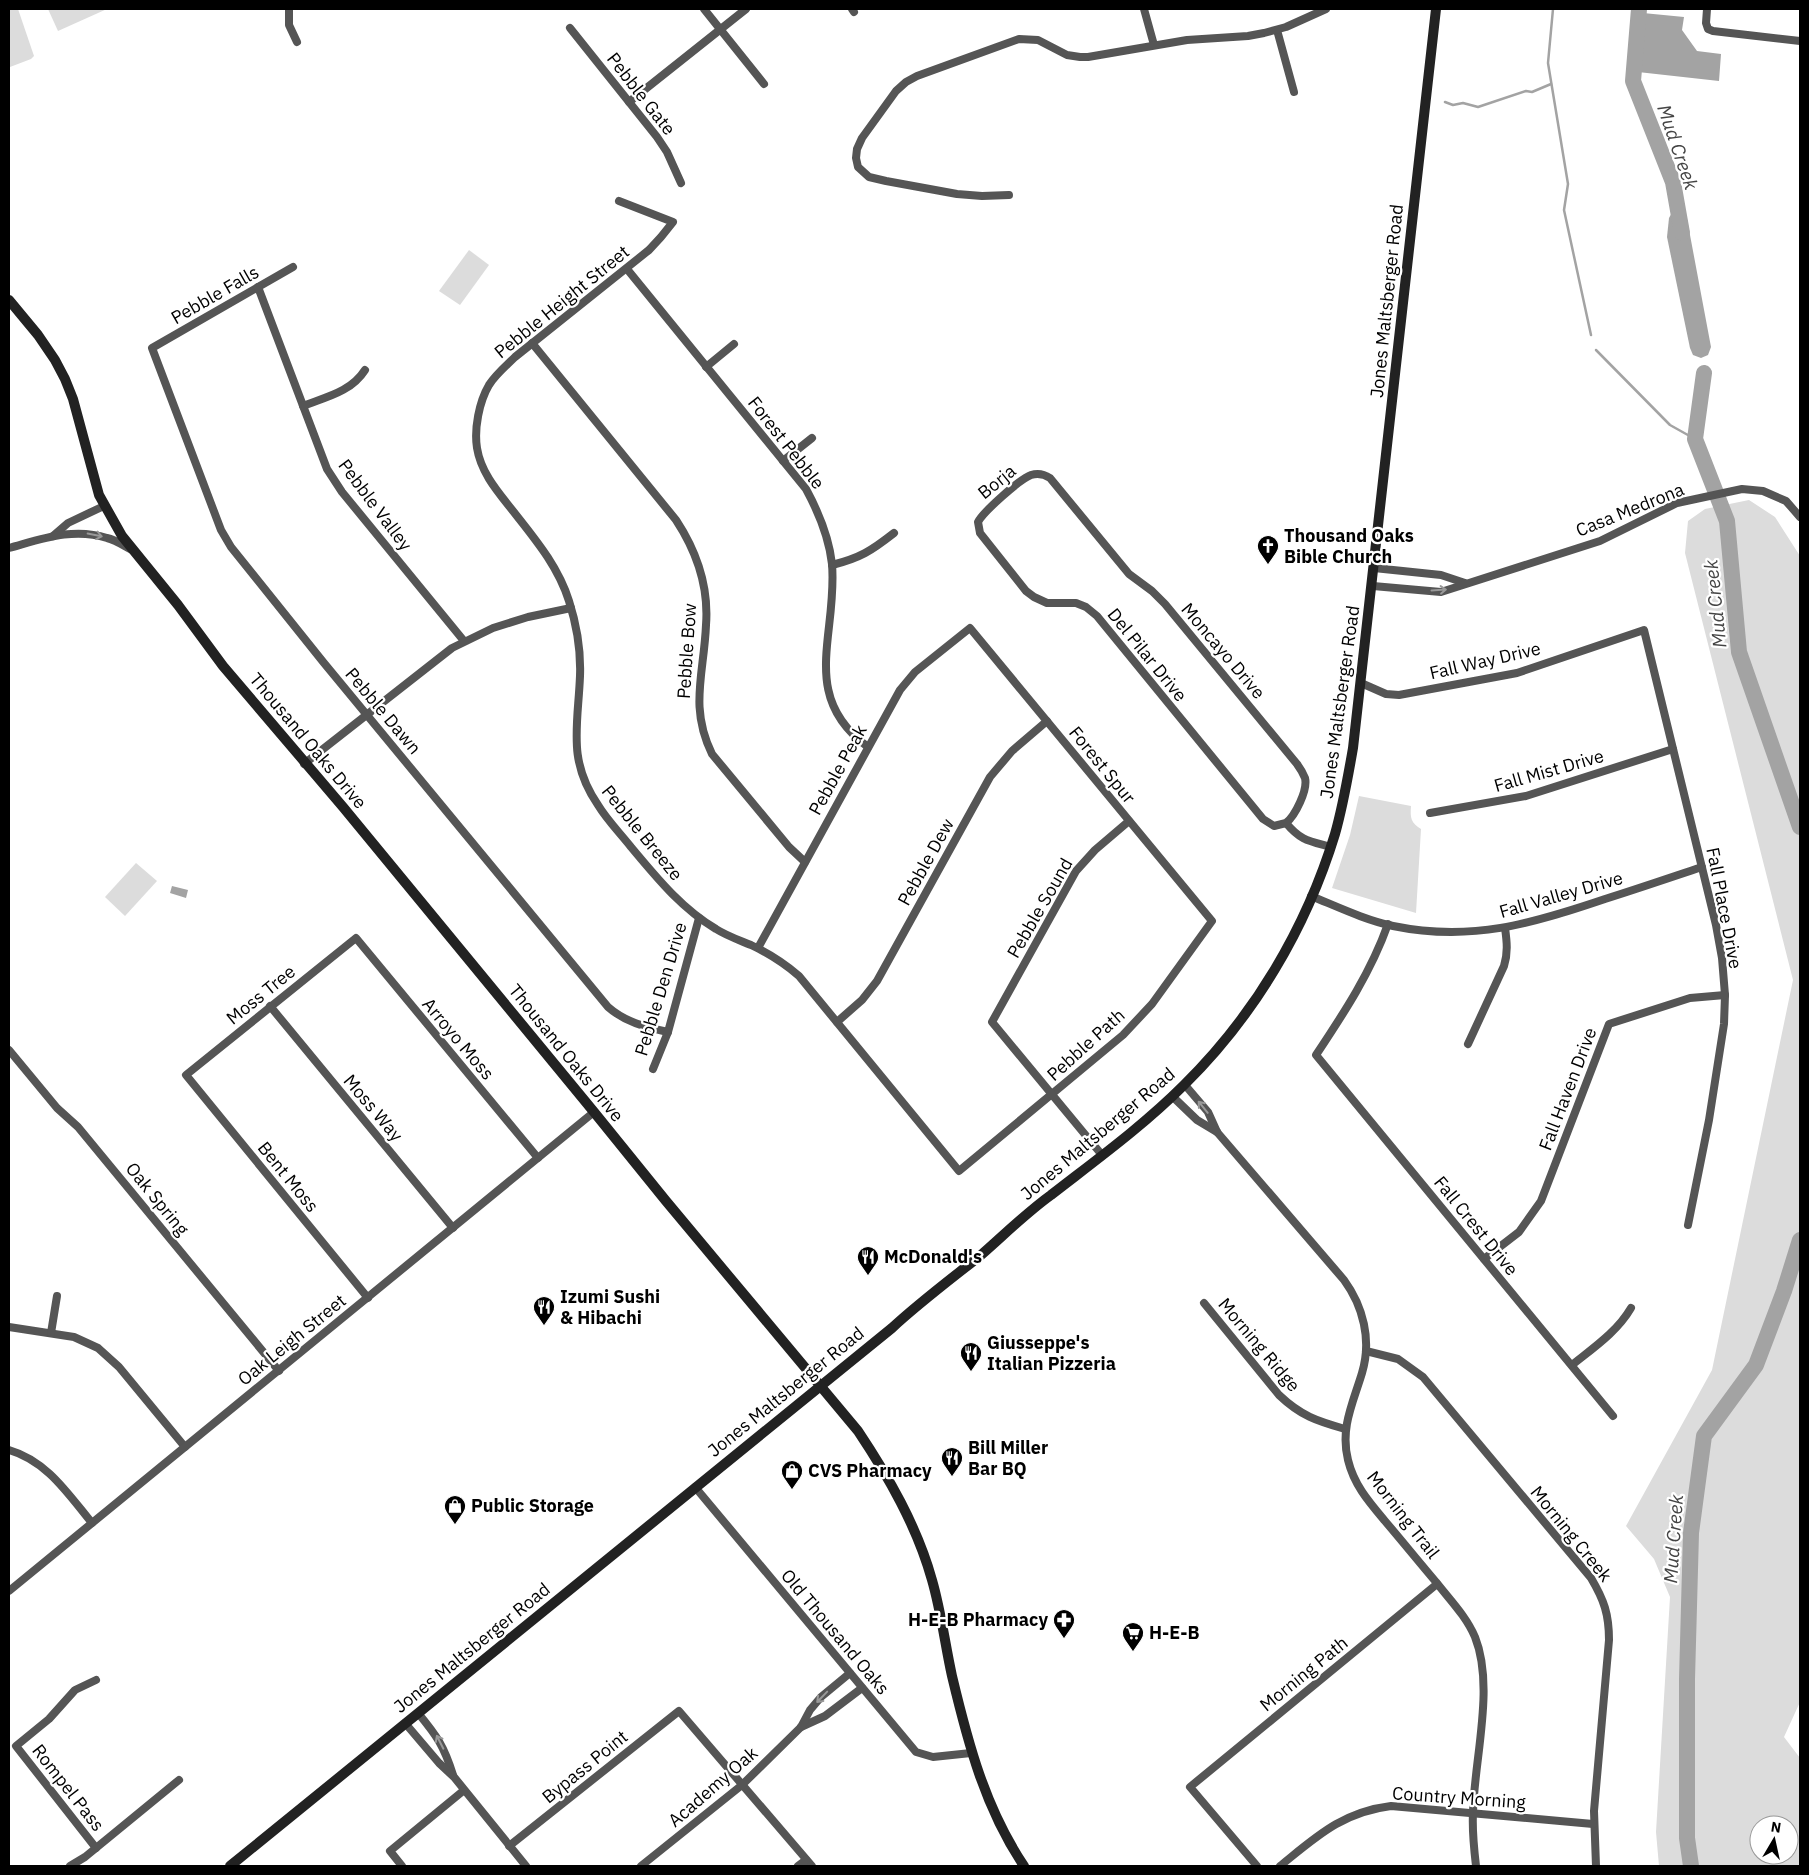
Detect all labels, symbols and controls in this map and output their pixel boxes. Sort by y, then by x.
street label: Pebble Gate [602,48,681,140]
water label: Mud Creek [1652,101,1704,194]
street label: Jones Maltsberger Road [1365,203,1408,399]
street label: Pebble Height Street [490,240,634,363]
street label: Pebble Falls [167,260,263,329]
street label: Forest Pebble [743,392,830,494]
street label: Pebble Valley [333,454,417,555]
street label: Borja [973,459,1021,504]
street label: Casa Medrona [1572,477,1688,542]
place label: Thousand Oaks Bible Church [1284,524,1414,568]
one-way arrow [86,531,102,541]
church icon: Thousand Oaks Bible Church [1256,534,1280,565]
water label: Mud Creek [1698,558,1732,649]
one-way arrow [1430,586,1446,595]
street label: Moncayo Drive [1176,598,1270,704]
street label: Pebble Bow [672,602,701,700]
street label: Del Pilar Drive [1103,603,1192,706]
street label: Jones Maltsberger Road [1315,604,1364,800]
street label: Fall Way Drive [1427,637,1543,684]
street label: Pebble Dawn [340,663,426,759]
street label: Thousand Oaks Drive [245,668,372,813]
street label: Pebble Peak [803,720,872,819]
street label: Forest Spur [1064,721,1141,808]
street label: Fall Mist Drive [1491,744,1606,797]
street label: Pebble Breeze [597,780,688,885]
street label: Pebble Dew [892,814,959,909]
street label: Fall Place Drive [1701,845,1748,971]
street label: Pebble Sound [1002,854,1077,962]
street label: Fall Valley Drive [1496,866,1625,923]
street label: Pebble Den Drive [629,919,692,1058]
street label: Moss Tree [222,960,300,1029]
street label: Thousand Oaks Drive [504,979,629,1126]
street label: Arroyo Moss [417,993,499,1084]
street label: Pebble Path [1042,1004,1129,1086]
street label: Fall Haven Drive [1534,1024,1602,1154]
street label: Jones Maltsberger Road [1016,1062,1180,1205]
street label: Moss Way [339,1069,408,1146]
one-way arrow [1198,1100,1209,1113]
street label: Bent Moss [253,1137,324,1217]
street label: Oak Spring [121,1157,194,1240]
street label: Fall Crest Drive [1429,1171,1524,1280]
restaurant icon: McDonald's [856,1245,880,1276]
place label: McDonald's [884,1245,982,1268]
place label: Izumi Sushi & Hibachi [560,1285,660,1329]
street label: Oak Leigh Street [233,1289,350,1390]
street label: Morning Ridge [1213,1293,1305,1396]
restaurant icon: Izumi Sushi & Hibachi [532,1295,556,1326]
street label: Jones Maltsberger Road [703,1321,869,1462]
place label: Giusseppe's Italian Pizzeria [987,1331,1116,1375]
restaurant icon: Giusseppe's Italian Pizzeria [959,1341,983,1372]
place label: Bill Miller Bar BQ [968,1436,1048,1480]
restaurant icon: Bill Miller Bar BQ [940,1446,964,1477]
shop icon: CVS Pharmacy [780,1459,804,1490]
place label: CVS Pharmacy [808,1459,932,1482]
street label: Morning Trail [1362,1466,1445,1563]
street label: Morning Creek [1526,1481,1617,1587]
water label: Mud Creek [1658,1493,1688,1584]
shop icon: Public Storage [443,1494,467,1525]
place label: Public Storage [471,1494,594,1517]
street label: Old Thousand Oaks [776,1564,895,1699]
street label: Jones Maltsberger Road [389,1577,555,1718]
place label: H-E-B Pharmacy [908,1608,1048,1631]
pharmacy icon: H-E-B Pharmacy [1052,1608,1076,1639]
supermarket icon: H-E-B [1121,1621,1145,1652]
place label: H-E-B [1149,1621,1199,1644]
street label: Morning Path [1255,1631,1352,1716]
one-way arrow [816,1691,828,1703]
street label: Bypass Point [537,1725,632,1808]
one-way arrow [435,1735,445,1750]
street label: Rompel Pass [27,1740,110,1836]
street label: Academy Oak [663,1741,763,1832]
street label: Country Morning [1391,1781,1527,1814]
north arrow [1749,1815,1799,1865]
text: N [1770,1817,1782,1837]

